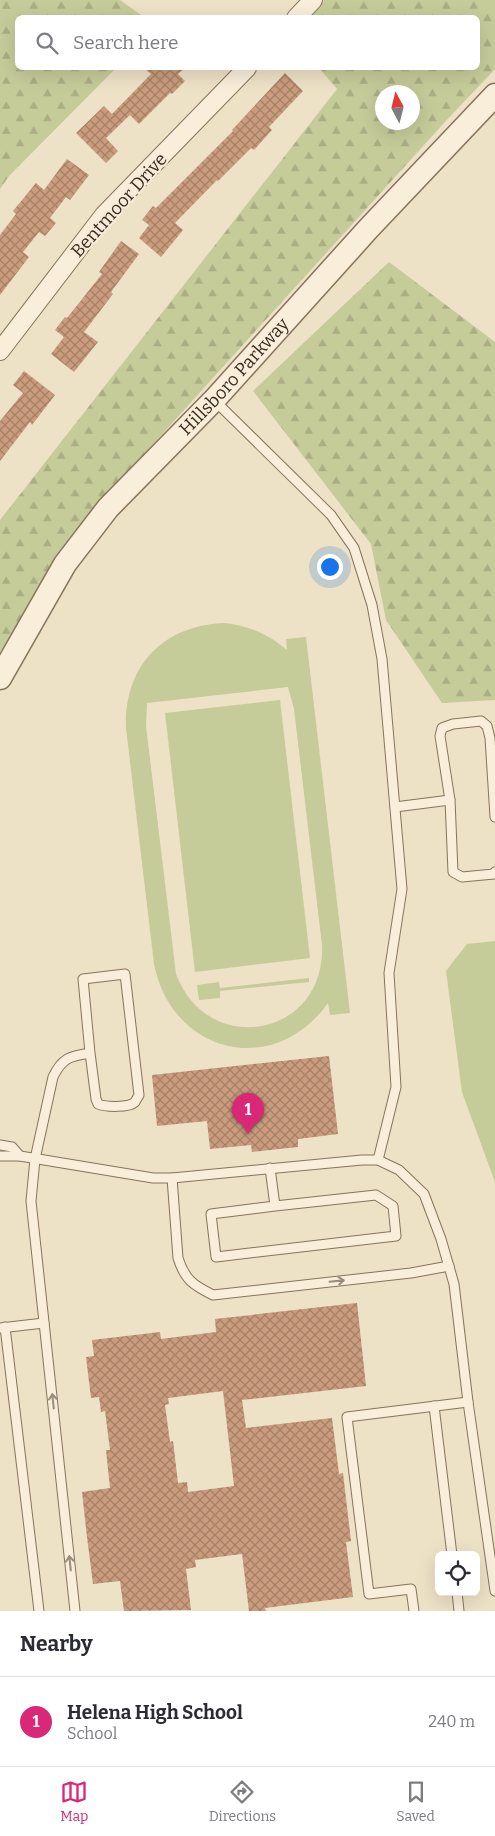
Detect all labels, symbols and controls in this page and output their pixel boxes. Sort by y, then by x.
search box [15,15,480,70]
icon: search [33,29,61,57]
text: Search here [73,31,178,54]
north arrow [375,85,420,130]
street label: Bentmoor Drive [66,148,172,262]
street label: Hillsboro Parkway [175,313,294,440]
your location [317,554,343,580]
pin: 1 [232,1093,264,1134]
one-way arrow [329,1276,345,1286]
one-way arrow [48,1393,57,1409]
map controls [435,1551,480,1596]
button: locate [435,1551,480,1596]
one-way arrow [65,1555,75,1571]
text: Nearby [20,1631,93,1657]
text: Helena High School [67,1701,243,1724]
text: 1 [33,1712,39,1731]
text: 240 m [428,1712,475,1731]
text: School [67,1724,117,1743]
tab: Map [60,1778,88,1825]
tab: Directions [209,1778,276,1825]
tab: Saved [396,1778,435,1825]

